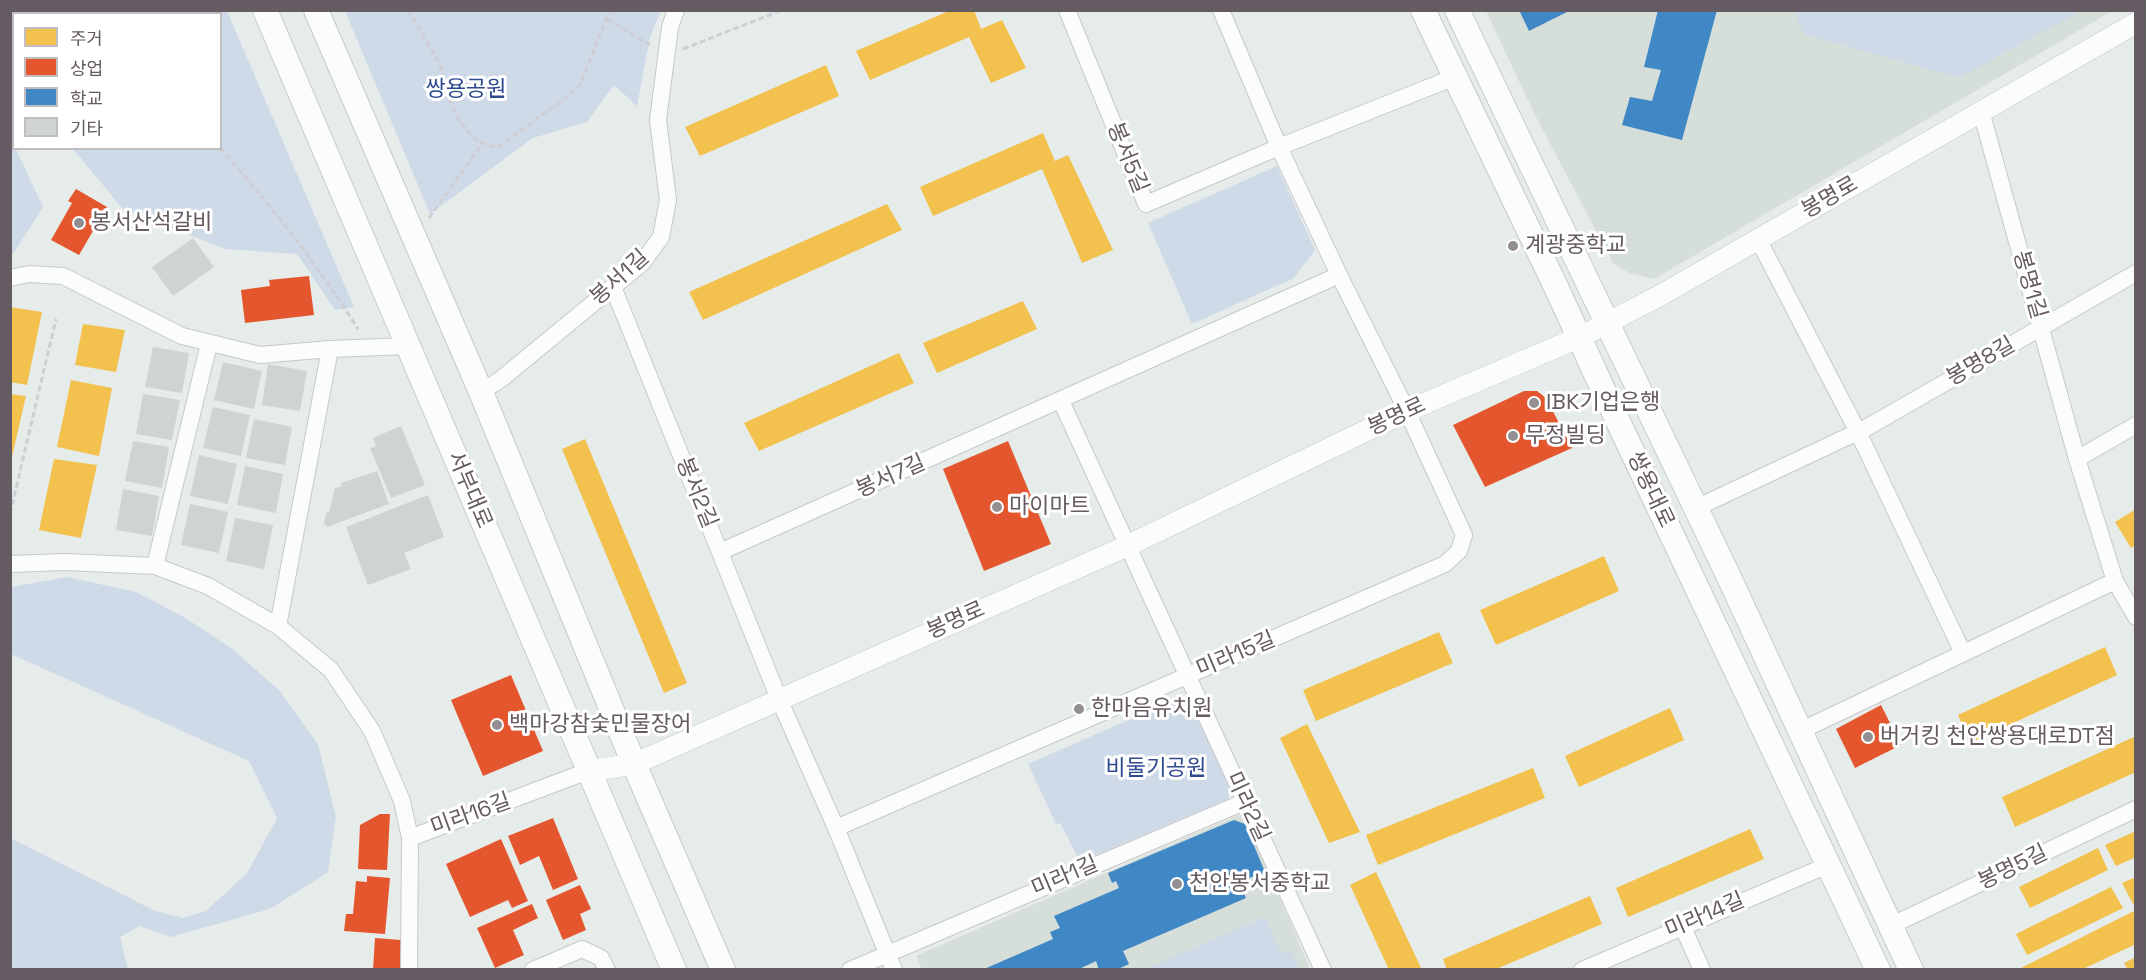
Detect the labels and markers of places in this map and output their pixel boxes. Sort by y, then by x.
place label: 봉서산석갈비 [91,210,212,236]
marker: 봉서산석갈비 [72,216,86,230]
place label: 계광중학교 [1525,233,1626,259]
marker: 계광중학교 [1506,239,1520,253]
place label: IBK기업은행 [1546,390,1660,416]
marker: IBK기업은행 [1527,396,1541,410]
place label: 무정빌딩 [1525,423,1606,449]
marker: 무정빌딩 [1506,429,1520,443]
place label: 마이마트 [1009,494,1090,520]
marker: 마이마트 [990,500,1004,514]
place label: 한마음유치원 [1091,696,1212,722]
marker: 한마음유치원 [1072,702,1086,716]
place label: 백마강참숯민물장어 [509,712,691,738]
marker: 백마강참숯민물장어 [490,718,504,732]
place label: 버거킹 천안쌍용대로DT점 [1880,724,2115,750]
marker: 버거킹 천안쌍용대로DT점 [1861,730,1875,744]
place label: 천안봉서중학교 [1189,871,1331,897]
marker: 천안봉서중학교 [1170,877,1184,891]

